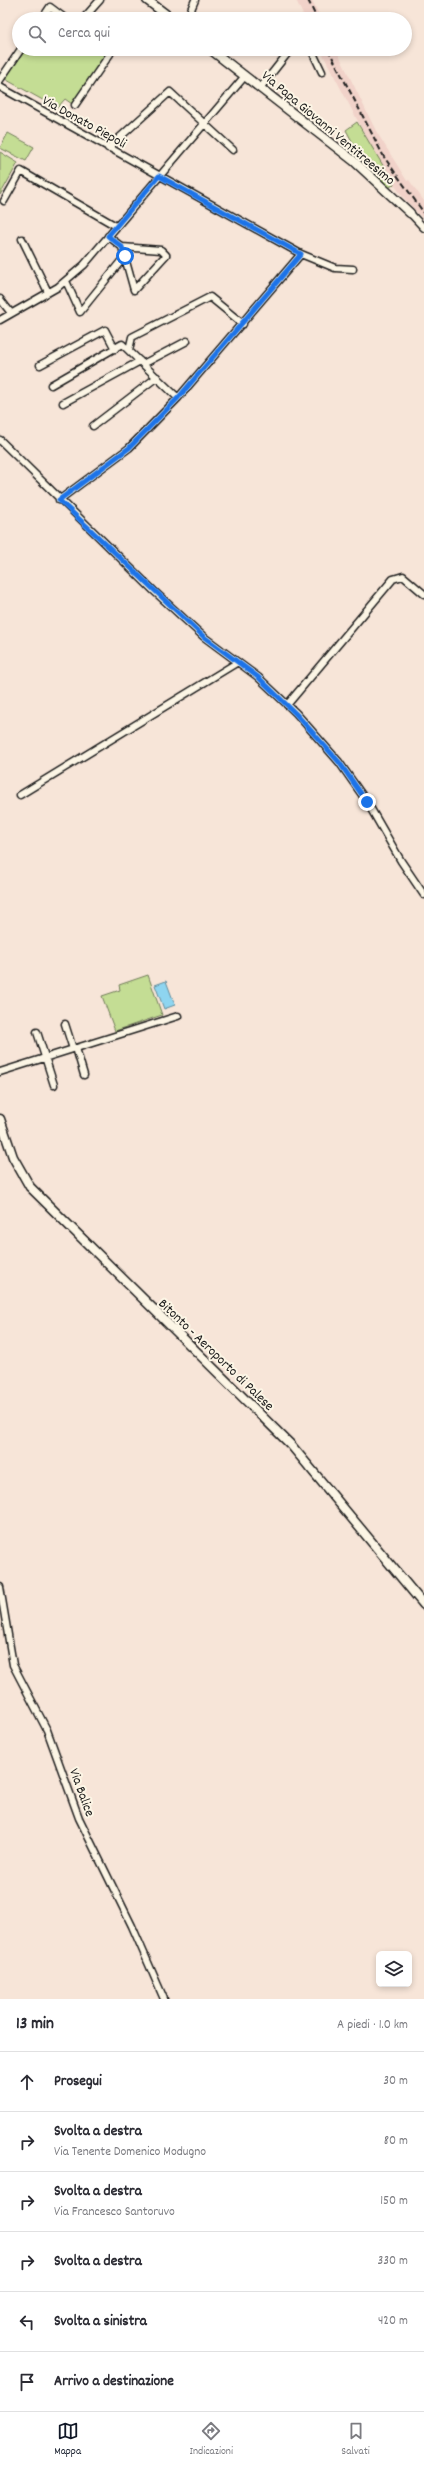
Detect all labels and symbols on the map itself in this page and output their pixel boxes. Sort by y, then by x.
street label: Via Papa Giovanni Ventitreesimo [256,66,399,191]
street label: Via Donato Piepoli [38,91,130,154]
route start [116,247,134,265]
route end [358,793,376,811]
street label: Bitonto - Aeroporto di Palese [153,1295,278,1416]
street label: Via Balice [63,1766,99,1820]

